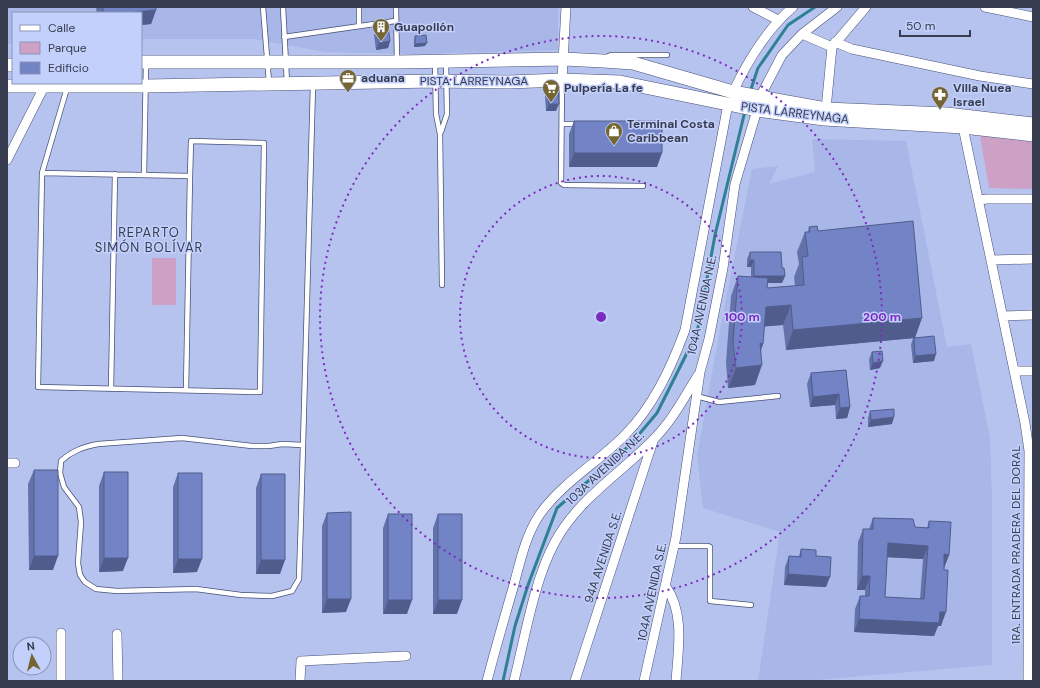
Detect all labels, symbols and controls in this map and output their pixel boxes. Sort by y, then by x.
legend [12,12,142,84]
scale bar [900,12,970,38]
building icon: Guapollón [371,17,391,42]
text: 50 m [906,18,935,34]
place label: Guapollón [394,19,454,35]
text: Calle [48,20,75,36]
text: Parque [48,40,87,56]
text: Edificio [48,60,89,76]
office icon: aduana [338,68,358,93]
place label: aduana [361,70,405,86]
street label: PISTA LARREYNAGA [420,73,528,89]
supermarket icon: Pulpería La fe [541,78,561,103]
place label: Pulpería La fe [564,80,643,96]
place label: Villa Nuea Israel [953,80,1011,110]
pharmacy icon: Villa Nuea Israel [930,85,950,110]
street label: PISTA LARREYNAGA [740,98,850,128]
place label: Terminal Costa Caribbean [627,116,715,146]
shop icon: Terminal Costa Caribbean [604,121,624,146]
district label: REPARTO SIMÓN BOLÍVAR [95,224,203,256]
street label: 104A AVENIDA N.E. [684,254,720,356]
text: 100 m [724,309,760,325]
text: 200 m [863,309,901,325]
centre of rings [594,310,608,324]
street label: 103A AVENIDA N.E. [563,428,647,508]
street label: 1RA. ENTRADA PRADERA DEL DORAL [1008,445,1024,645]
street label: 94A AVENIDA S.E. [581,509,625,605]
street label: 104A AVENIDA S.E. [634,541,670,643]
north arrow [12,636,52,676]
text: N [26,639,36,654]

